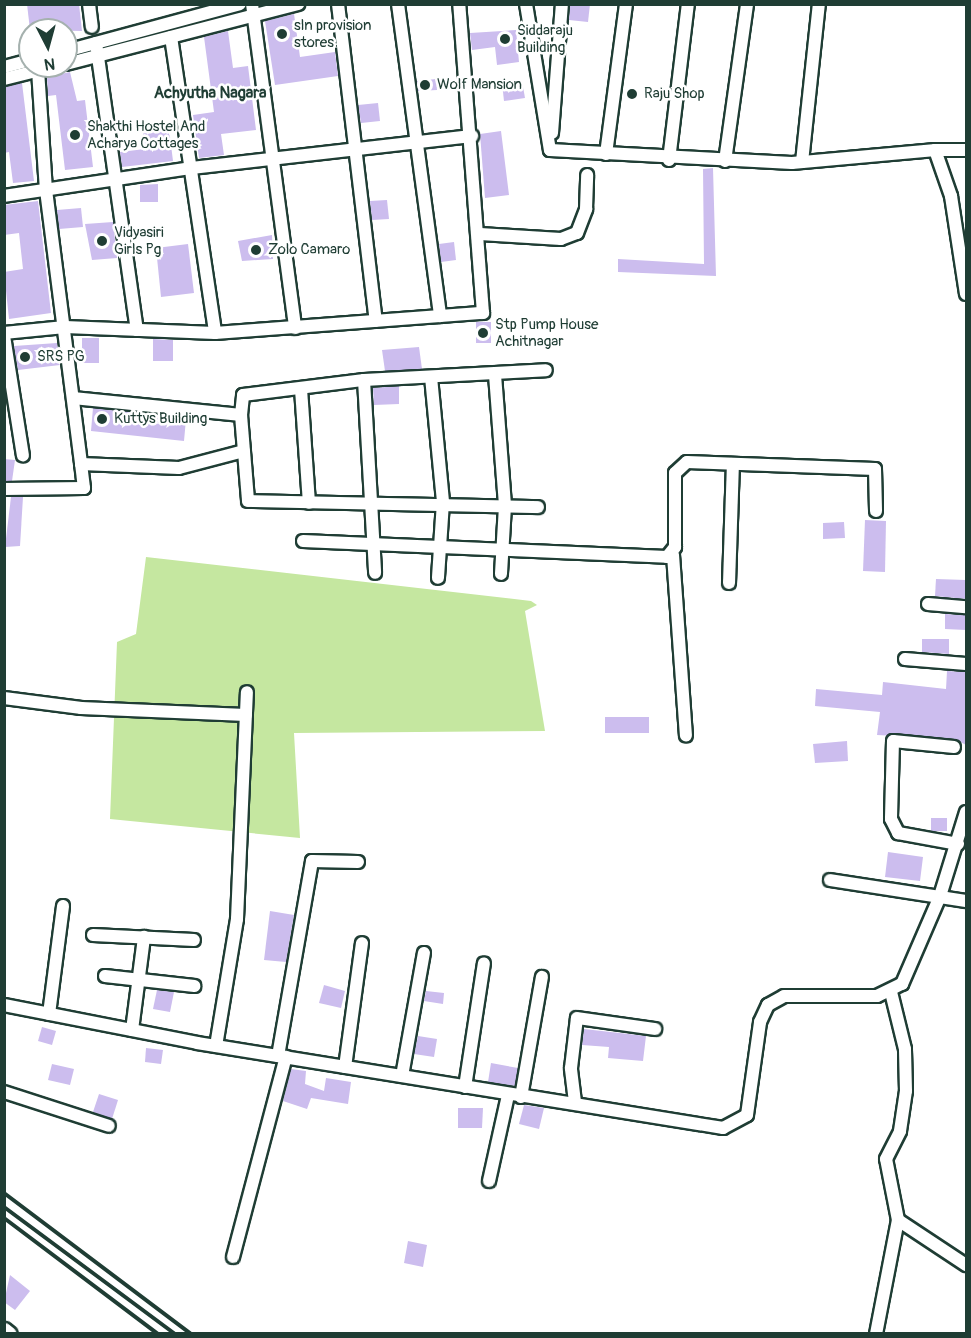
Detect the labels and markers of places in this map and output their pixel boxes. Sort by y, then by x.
place label: sln provision stores [294,16,371,51]
place label: Siddaraju Building [517,21,573,56]
marker: sln provision stores [275,27,289,41]
marker: Siddaraju Building [498,32,512,46]
place label: Wolf Mansion [437,76,522,94]
marker: Wolf Mansion [418,78,432,92]
place label: Raju Shop [644,85,705,103]
marker: Raju Shop [625,87,639,101]
place label: Shakthi Hostel And Acharya Cottages [87,117,205,152]
marker: Shakthi Hostel And Acharya Cottages [68,128,82,142]
place label: Vidyasiri Girls Pg [114,223,164,258]
marker: Vidyasiri Girls Pg [95,234,109,248]
place label: Zolo Camaro [268,241,350,259]
marker: Zolo Camaro [249,243,263,257]
place label: Stp Pump House Achitnagar [495,315,598,350]
marker: Stp Pump House Achitnagar [476,326,490,340]
place label: SRS PG [37,348,85,366]
marker: SRS PG [18,350,32,364]
place label: Kuttys Building [114,410,207,428]
marker: Kuttys Building [95,412,109,426]

